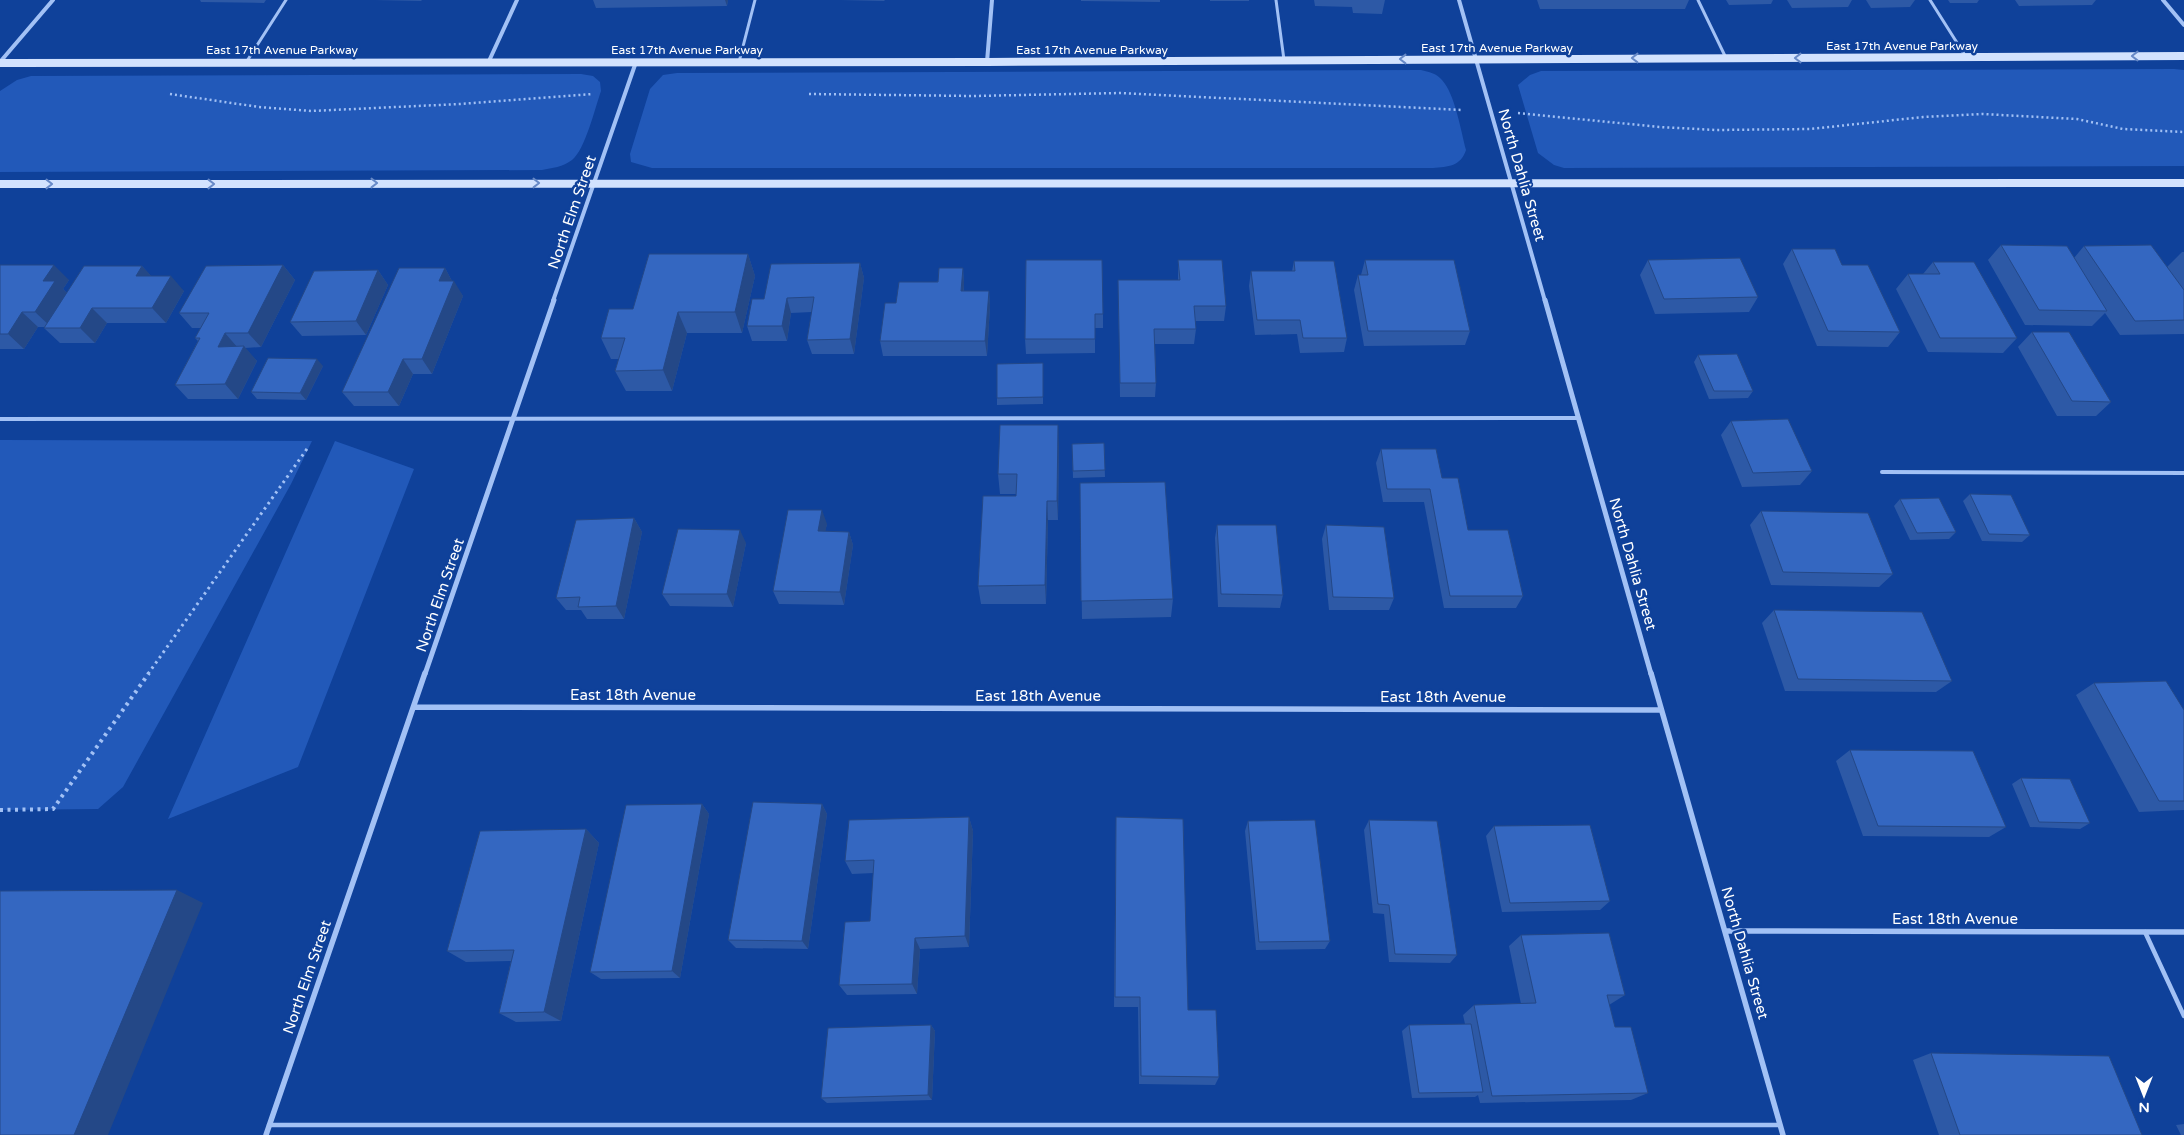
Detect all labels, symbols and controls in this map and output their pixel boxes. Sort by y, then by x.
street label: East 17th Avenue Parkway [1826,39,1979,53]
street label: East 17th Avenue Parkway [1421,41,1574,55]
street label: East 17th Avenue Parkway [206,43,359,57]
street label: East 17th Avenue Parkway [611,43,764,57]
street label: East 17th Avenue Parkway [1016,43,1169,57]
one-way arrow [2131,51,2139,61]
one-way arrow [1631,53,1639,63]
one-way arrow [1794,53,1802,63]
one-way arrow [1399,54,1407,65]
street label: North Dahlia Street [1494,107,1550,243]
street label: North Elm Street [544,152,600,271]
one-way arrow [370,178,378,188]
one-way arrow [532,178,540,188]
one-way arrow [45,179,53,189]
one-way arrow [208,179,215,189]
street label: North Dahlia Street [1605,496,1661,632]
street label: North Elm Street [412,535,468,654]
street label: East 18th Avenue [570,686,696,704]
street label: East 18th Avenue [975,687,1101,705]
street label: East 18th Avenue [1380,688,1506,706]
street label: North Dahlia Street [1717,885,1773,1021]
street label: East 18th Avenue [1892,910,2018,928]
street label: North Elm Street [279,917,335,1036]
north arrow [2119,1070,2169,1120]
text: N [2138,1099,2150,1116]

